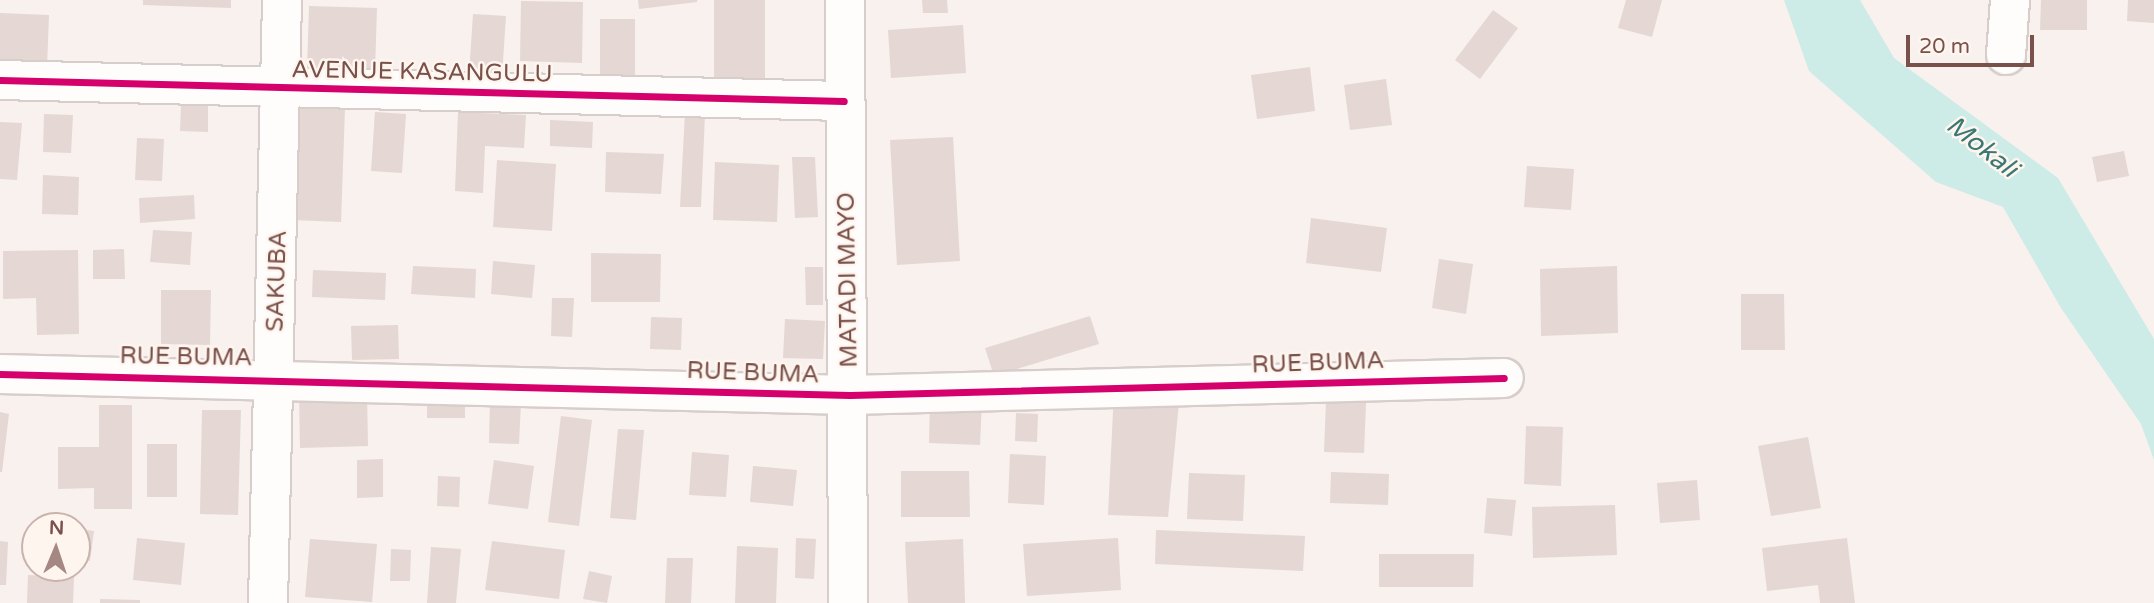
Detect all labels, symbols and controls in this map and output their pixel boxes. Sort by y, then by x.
scale bar [1909,21,2037,65]
text: 20 m [1919,34,1970,59]
street label: AVENUE KASANGULU [291,55,553,89]
water label: Mokali [1940,109,2024,185]
street label: MATADI MAYO [832,192,864,368]
street label: SAKUBA [261,230,293,332]
street label: RUE BUMA [119,341,253,373]
street label: RUE BUMA [1251,346,1385,380]
street label: RUE BUMA [686,356,820,390]
north arrow [21,512,91,582]
text: N [49,517,65,539]

